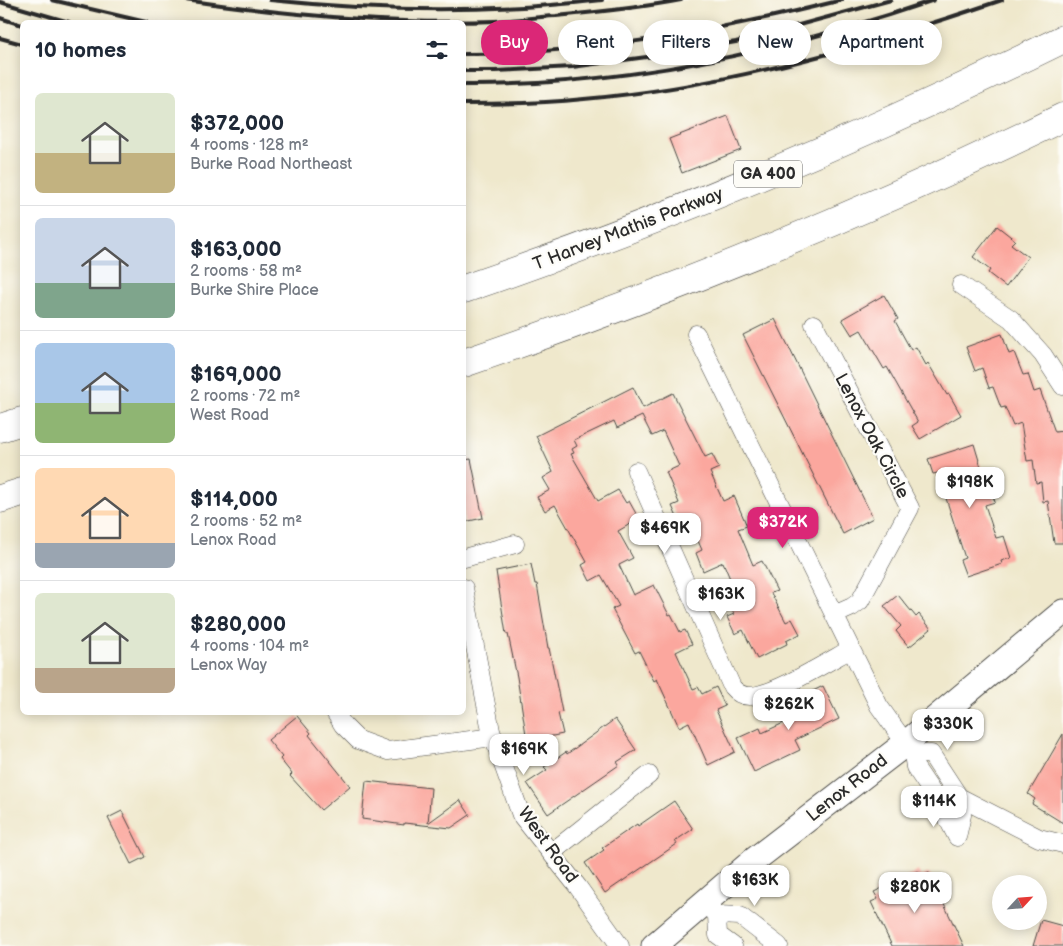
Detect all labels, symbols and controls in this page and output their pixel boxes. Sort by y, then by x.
chip: Buy [481,20,548,65]
chip: Rent [558,20,633,65]
chip: Filters [643,20,729,65]
chip: New [739,20,811,65]
chip: Apartment [821,20,942,65]
icon: filters [423,36,451,64]
text: 10 homes [35,38,126,63]
text: $372,000 [190,111,284,136]
icon: home [75,113,135,173]
text: 4 rooms · 128 m² [190,136,309,155]
text: Burke Road Northeast [190,155,352,174]
road number: GA 400 [734,160,802,188]
street label: T Harvey Mathis Parkway [530,183,727,275]
text: $163,000 [190,237,282,262]
icon: home [75,238,135,298]
text: 2 rooms · 58 m² [190,262,302,281]
text: Burke Shire Place [190,281,319,300]
text: $169,000 [190,362,282,387]
icon: home [75,363,135,423]
street label: Lenox Oak Circle [830,370,914,502]
text: 2 rooms · 72 m² [190,387,300,406]
text: West Road [190,406,269,425]
pin: $198K [935,466,1005,509]
text: $198K [946,473,994,492]
text: $114,000 [190,487,278,512]
icon: home [75,488,135,548]
pin: $372K [748,506,818,549]
text: 2 rooms · 52 m² [190,512,302,531]
pin: $469K [630,512,700,555]
text: $372K [758,513,808,532]
text: $469K [640,519,690,538]
text: Lenox Road [190,531,276,550]
pin: $163K [686,578,756,621]
text: $163K [697,585,745,604]
text: $280,000 [190,612,286,637]
icon: home [75,613,135,673]
text: 4 rooms · 104 m² [190,637,309,656]
text: Lenox Way [190,656,267,675]
pin: $262K [754,688,824,731]
text: $262K [764,695,814,714]
pin: $330K [913,708,983,751]
text: $330K [923,715,973,734]
pin: $169K [489,734,559,776]
text: $169K [500,740,548,759]
street label: Lenox Road [802,750,892,826]
pin: $114K [899,786,969,828]
text: $114K [912,792,956,811]
street label: West Road [513,803,583,887]
pin: $163K [720,864,790,907]
text: $163K [731,871,779,890]
pin: $280K [880,872,950,914]
north arrow [992,875,1048,930]
map controls [992,875,1047,930]
text: $280K [890,878,940,897]

